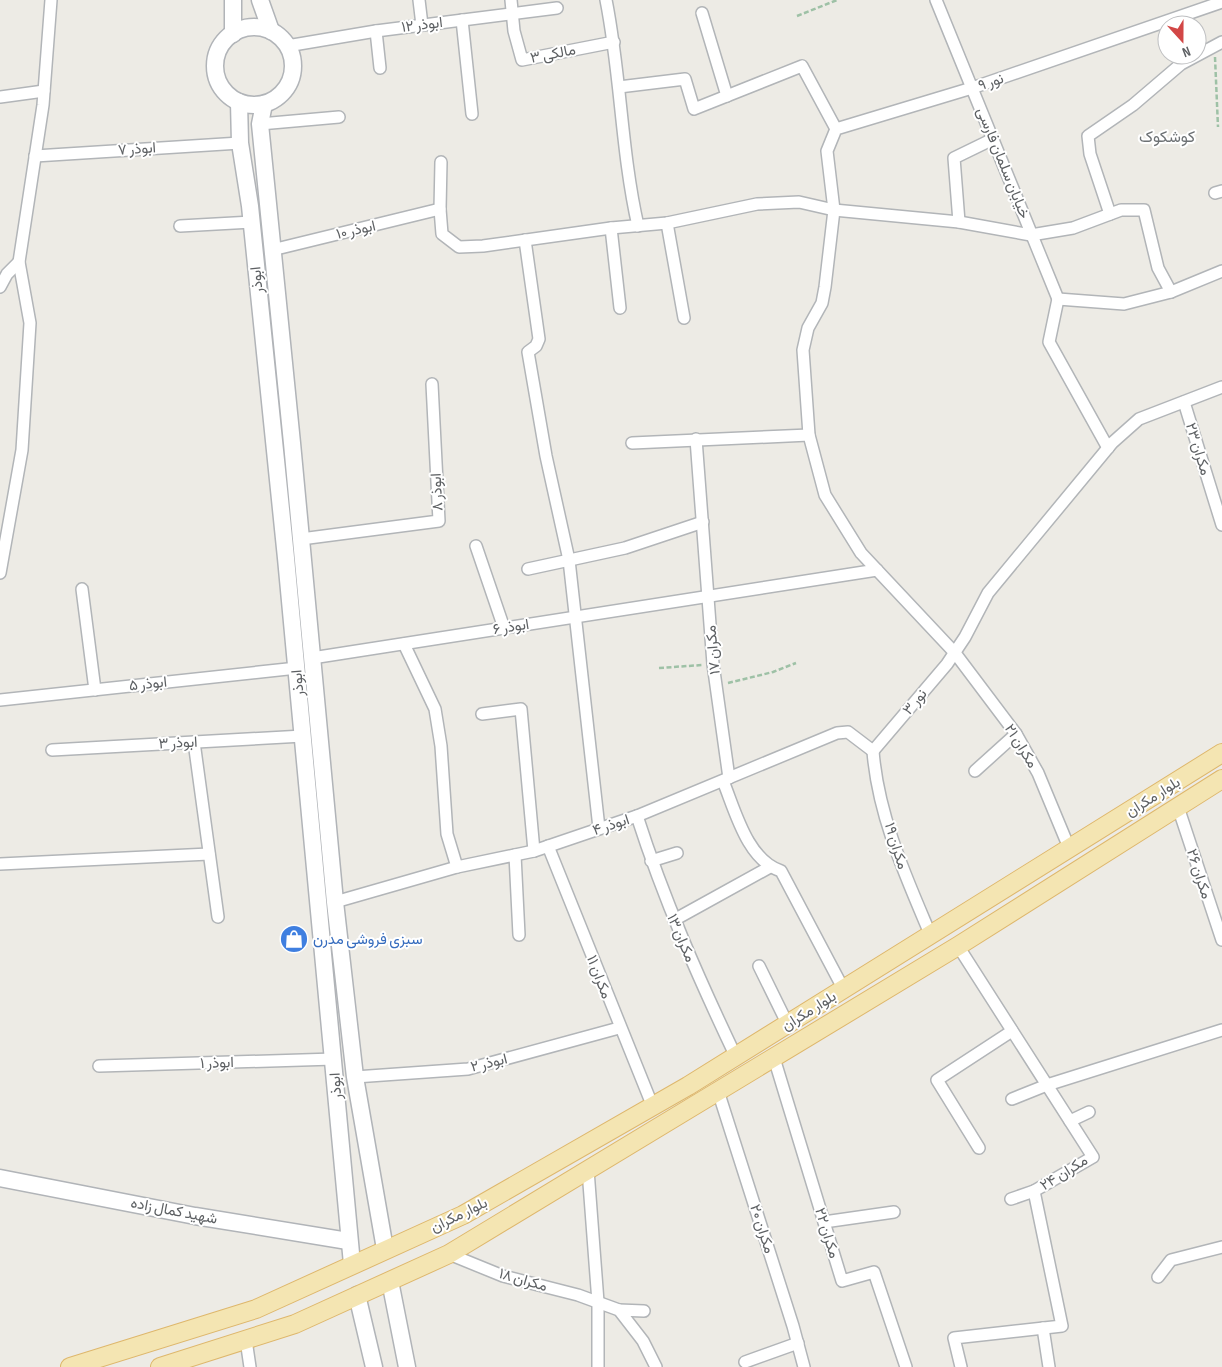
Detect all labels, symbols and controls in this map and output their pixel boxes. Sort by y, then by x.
street label: ابوذر ۱۲ [400,13,444,37]
north arrow [1157,15,1207,65]
street label: مالکی ۳ [529,40,577,68]
text: N [1180,42,1193,61]
street label: نور ۹ [976,69,1006,95]
street label: خیابان سلمان فارسی [972,105,1034,221]
district label: کوشکوک [1139,128,1195,147]
street label: ابوذر ۷ [117,138,157,160]
street label: ابوذر ۱۰ [334,216,378,244]
street label: ابوذر [246,266,268,295]
street label: مکران ۲۳ [1181,420,1215,478]
street label: ابوذر ۸ [427,472,447,512]
street label: ابوذر ۶ [491,615,531,639]
street label: مکران ۱۷ [701,624,725,676]
street label: ابوذر [287,669,309,698]
street label: ابوذر ۵ [128,673,168,695]
street label: نور ۳ [899,685,931,719]
street label: مکران ۲۱ [1000,720,1042,772]
street label: ابوذر ۳ [158,732,198,754]
street label: بلوار مکران [1122,773,1184,821]
street label: ابوذر ۴ [590,810,632,840]
street label: مکران ۱۹ [880,820,912,872]
street label: مکران ۲۶ [1182,847,1216,901]
street label: مکران ۱۳ [662,911,700,965]
shop icon: سبزی فروشی مدرن [279,924,309,954]
place label: سبزی فروشی مدرن [313,930,423,949]
street label: مکران ۱۱ [582,953,616,1001]
street label: بلوار مکران [778,987,840,1035]
street label: ابوذر ۲ [469,1049,509,1077]
street label: ابوذر ۱ [200,1053,234,1073]
street label: ابوذر [326,1072,346,1101]
street label: مکران ۲۴ [1037,1151,1091,1195]
street label: شهید کمال زاده [129,1193,219,1229]
street label: بلوار مکران [427,1193,491,1237]
street label: مکران ۲۰ [745,1202,779,1256]
street label: مکران ۲۲ [810,1205,844,1261]
street label: مکران ۱۸ [497,1264,549,1296]

